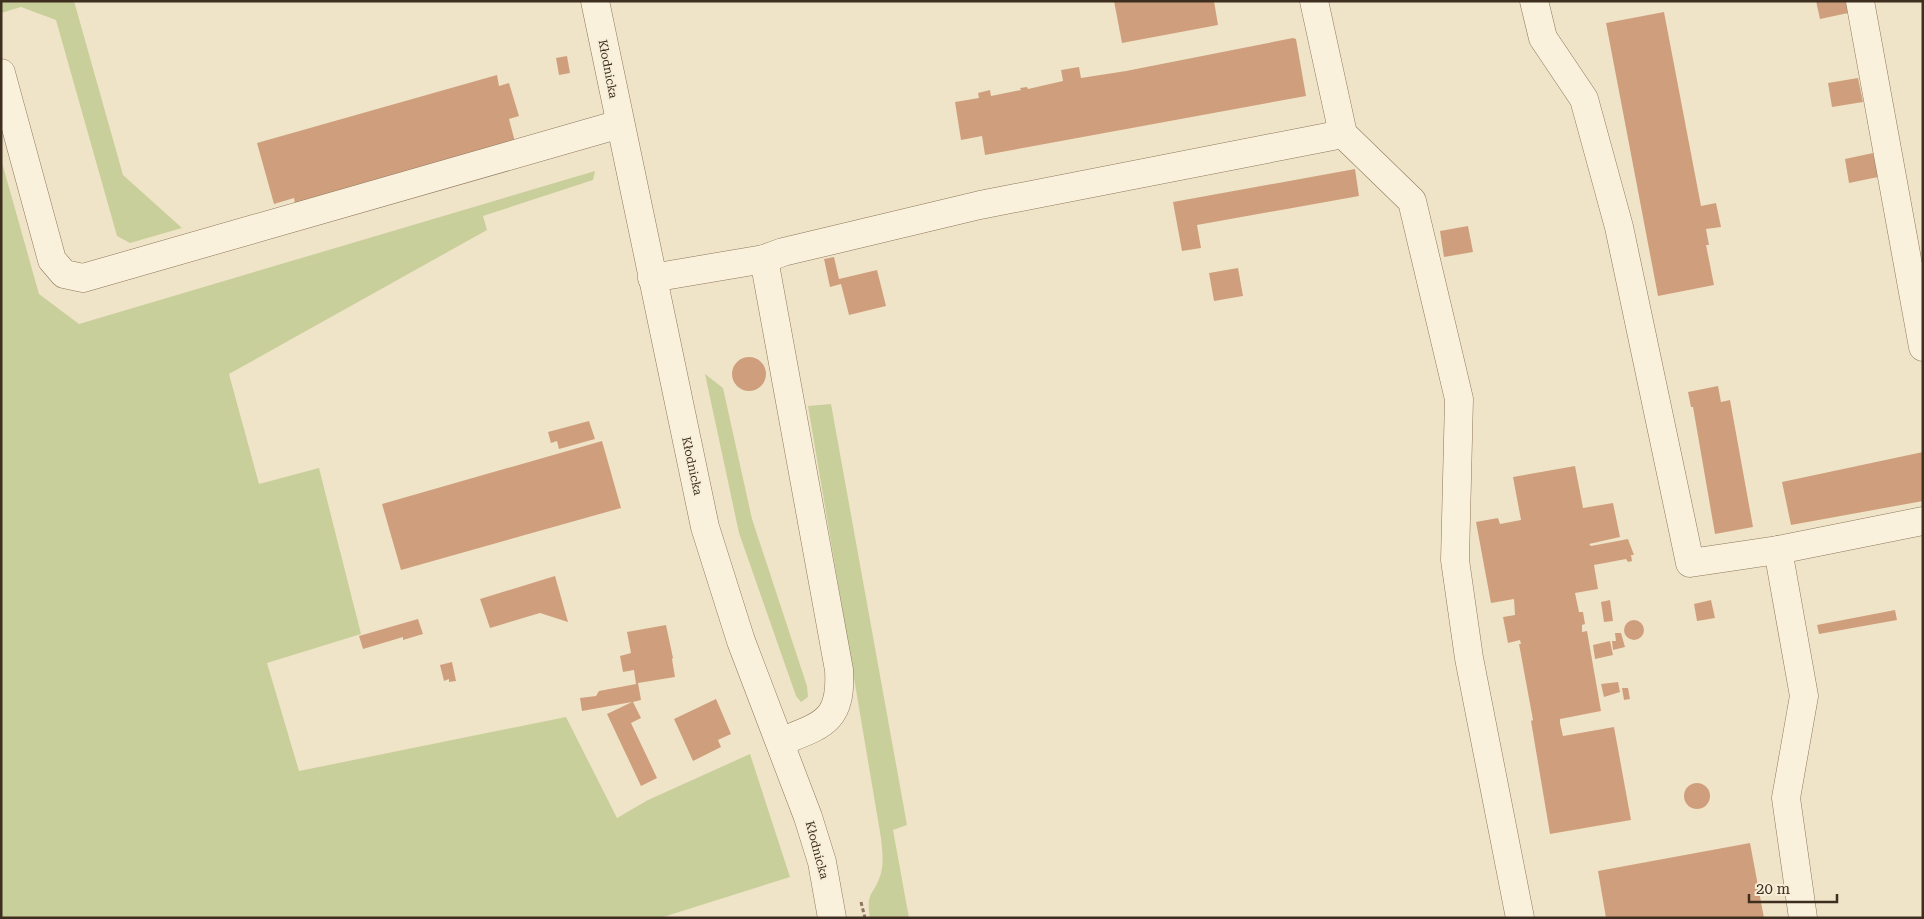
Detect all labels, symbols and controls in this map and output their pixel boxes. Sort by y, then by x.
street label: Kłodnicka [595,38,621,100]
street label: Kłodnicka [679,435,705,497]
street label: Kłodnicka [803,819,832,881]
scale bar [1749,872,1836,904]
text: 20 m [1756,880,1791,898]

